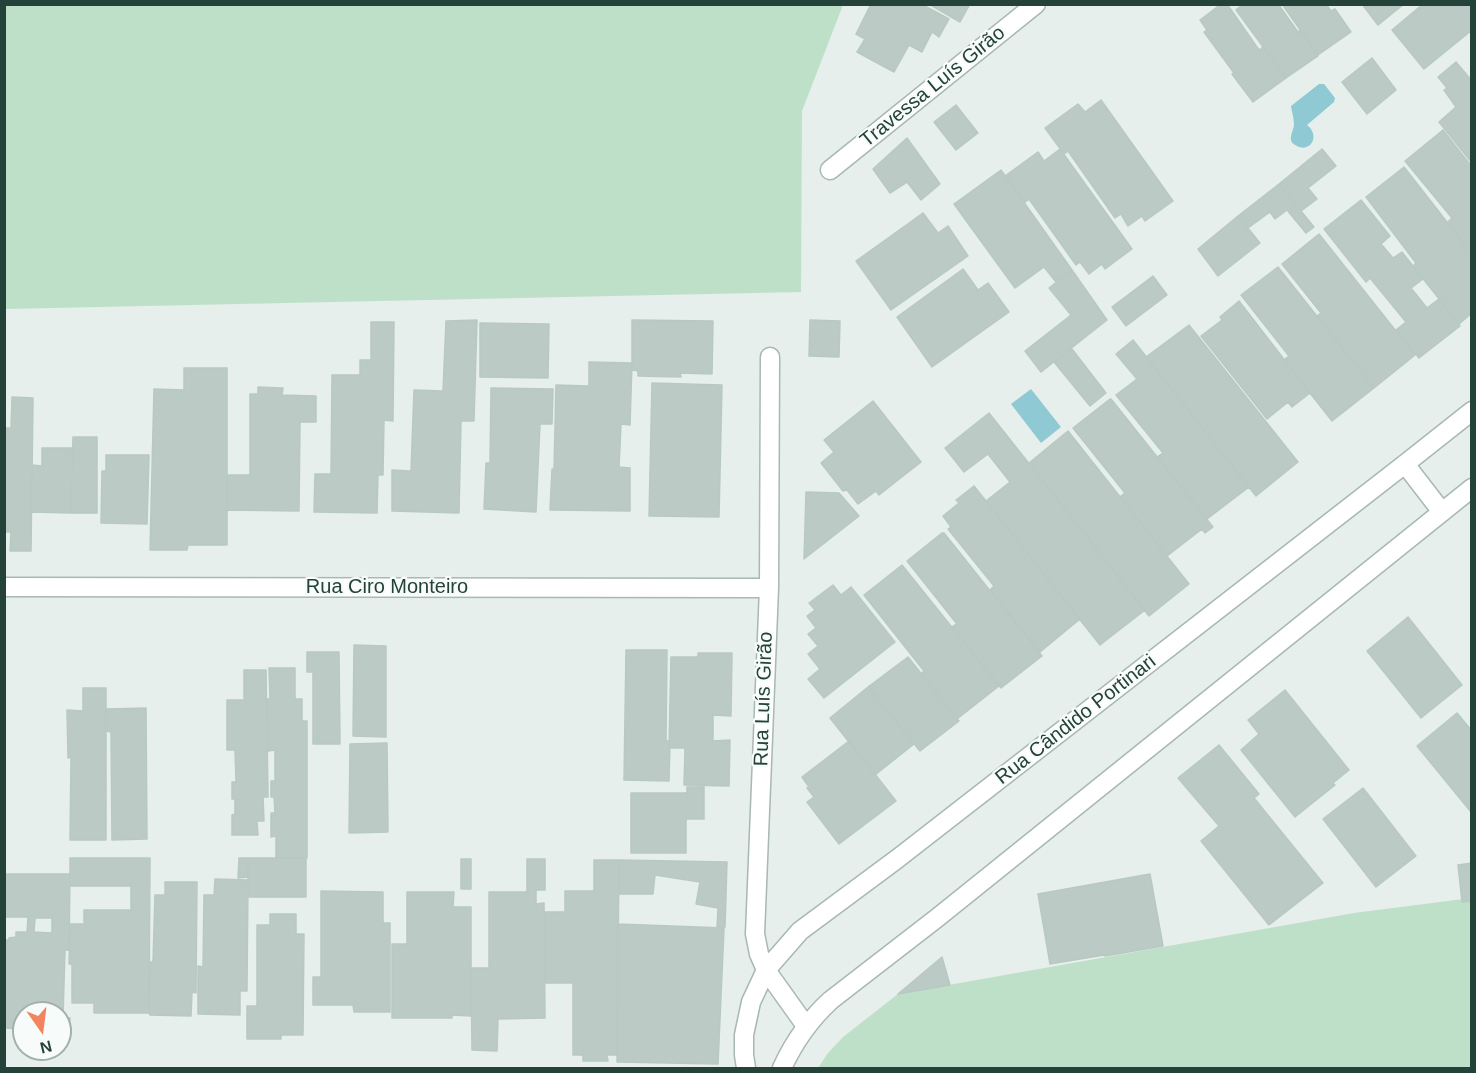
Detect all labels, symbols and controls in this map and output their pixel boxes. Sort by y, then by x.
street label: Travessa Luís Girão [856,21,1010,153]
street label: Rua Ciro Monteiro [306,575,468,599]
street label: Rua Luís Girão [750,631,778,767]
street label: Rua Cândido Portinari [991,650,1161,790]
north arrow [12,1001,72,1061]
text: N [38,1037,54,1057]

